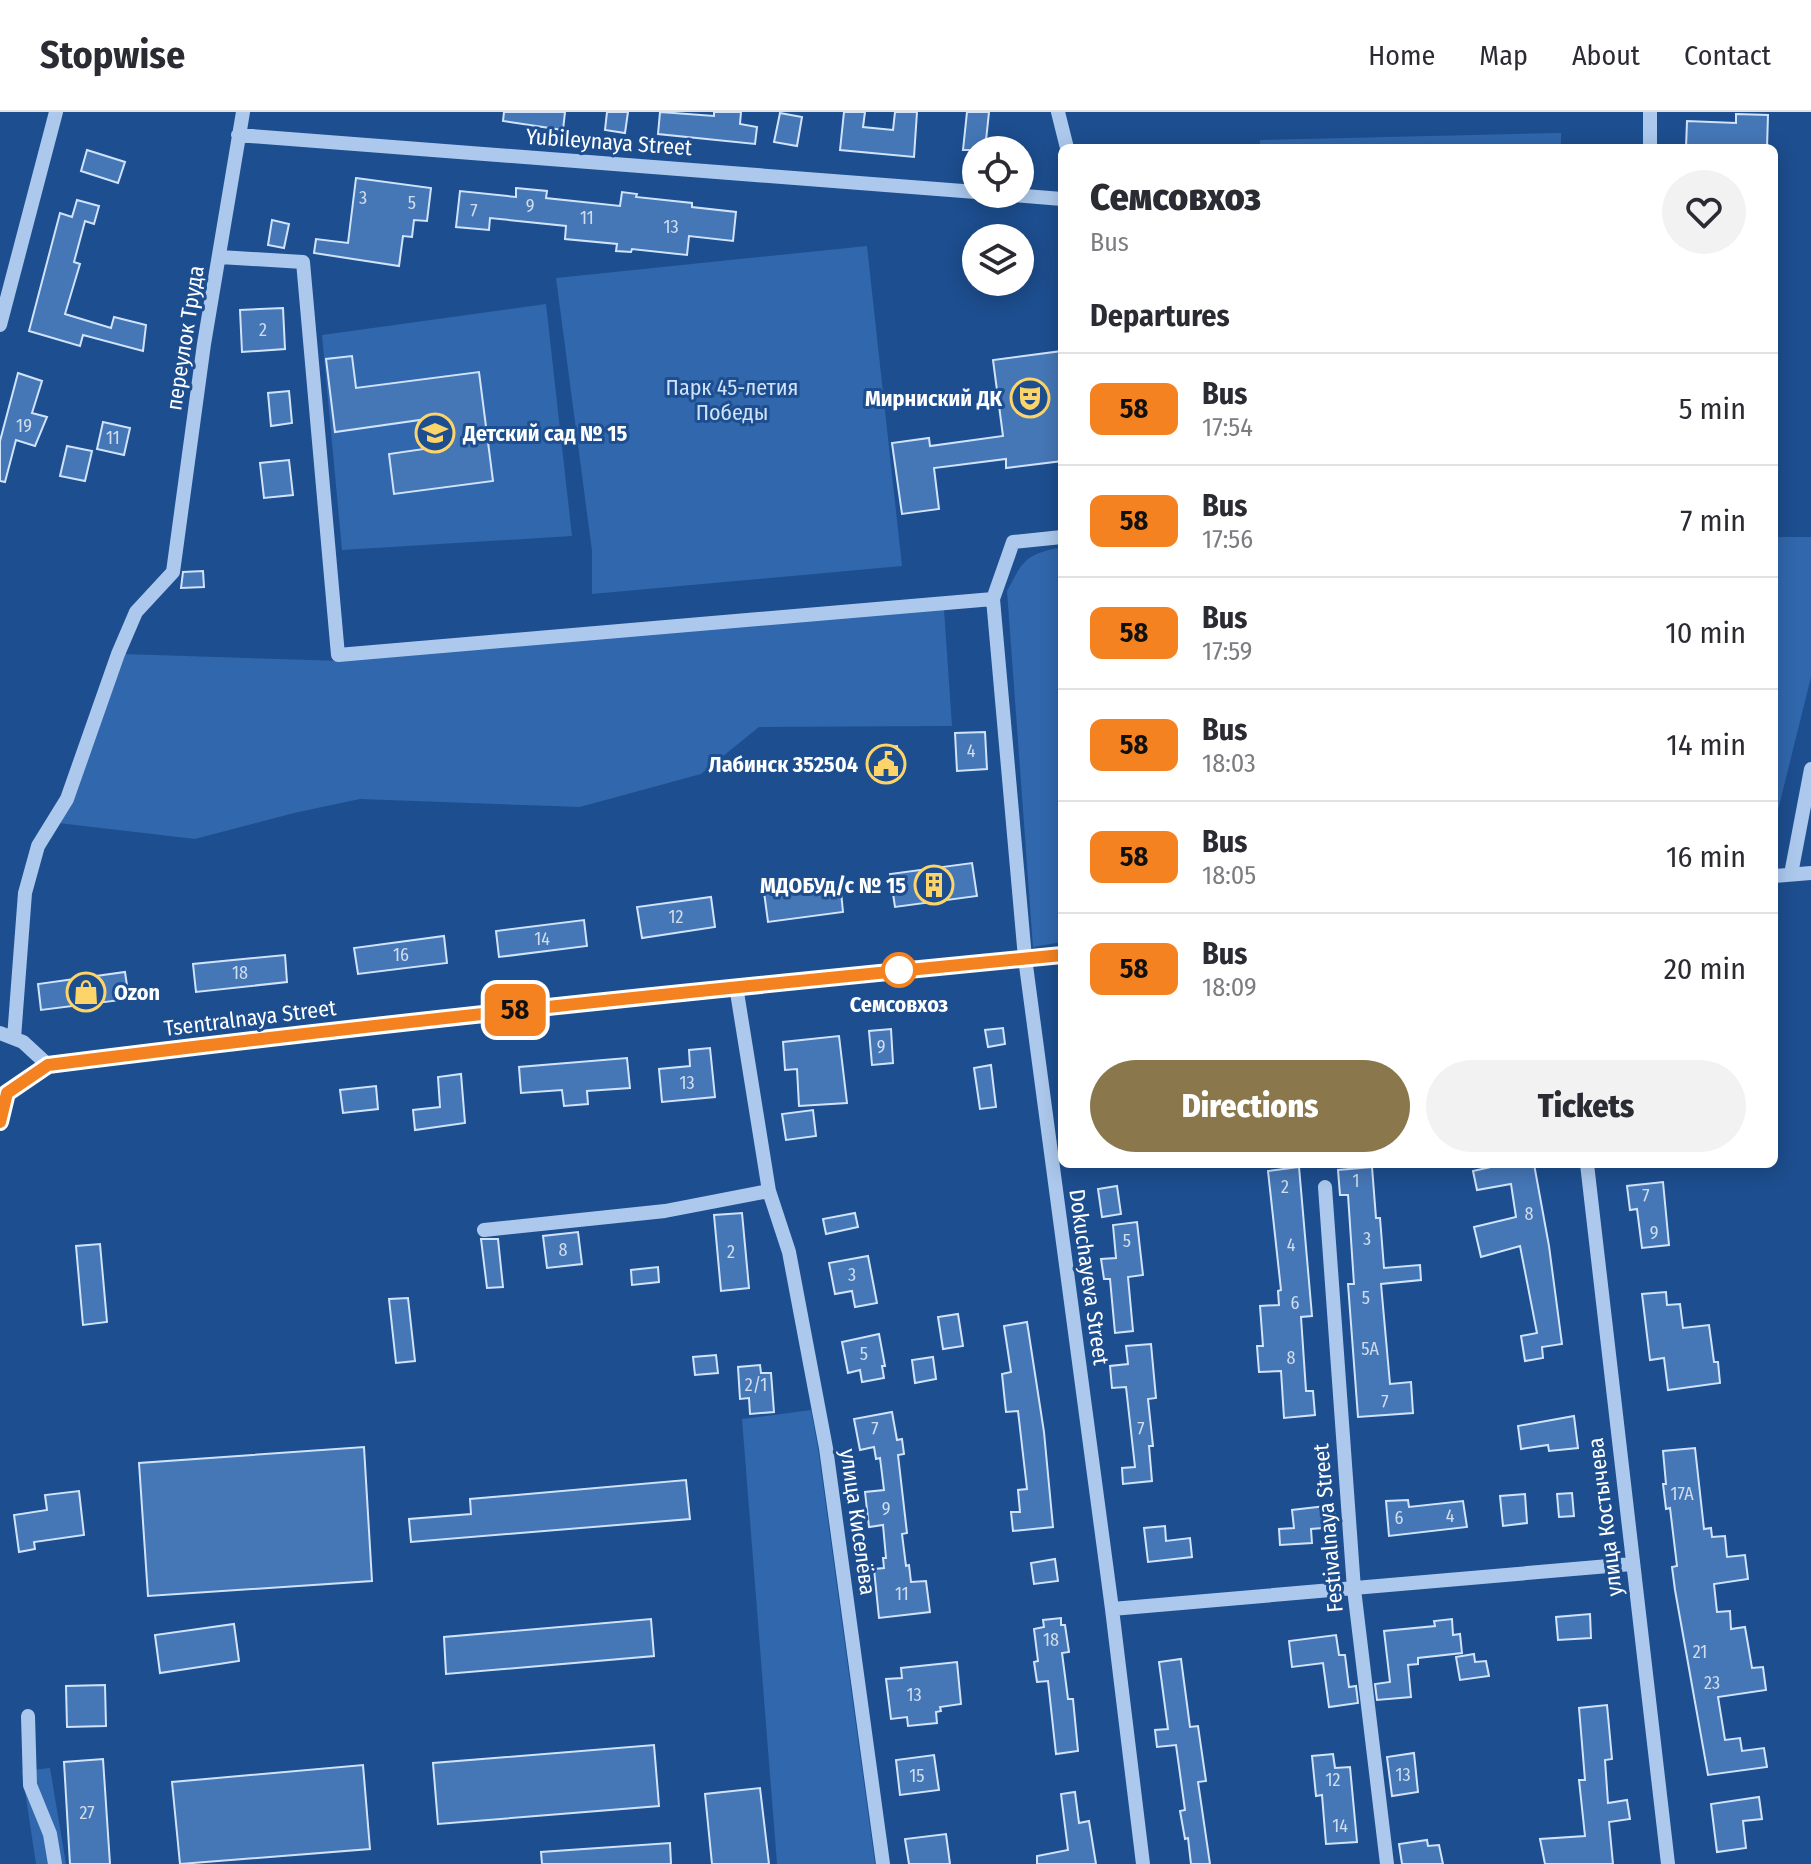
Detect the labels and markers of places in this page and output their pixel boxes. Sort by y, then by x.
theatre icon: Мирниский ДК [1009,377,1051,419]
place label: Мирниский ДК [865,385,1002,412]
school or university icon: Детский сад № 15 [414,412,456,454]
place label: Детский сад № 15 [462,420,628,447]
public building icon: Лабинск 352504 [865,743,907,785]
place label: Лабинск 352504 [709,751,858,778]
building icon: МДОБУд/с № 15 [913,864,955,906]
place label: МДОБУд/с № 15 [760,872,906,899]
marker: Семсовхоз [882,953,916,987]
shop icon: Ozon [65,971,107,1013]
place label: Ozon [114,979,160,1006]
place label: Семсовхоз [850,991,948,1018]

